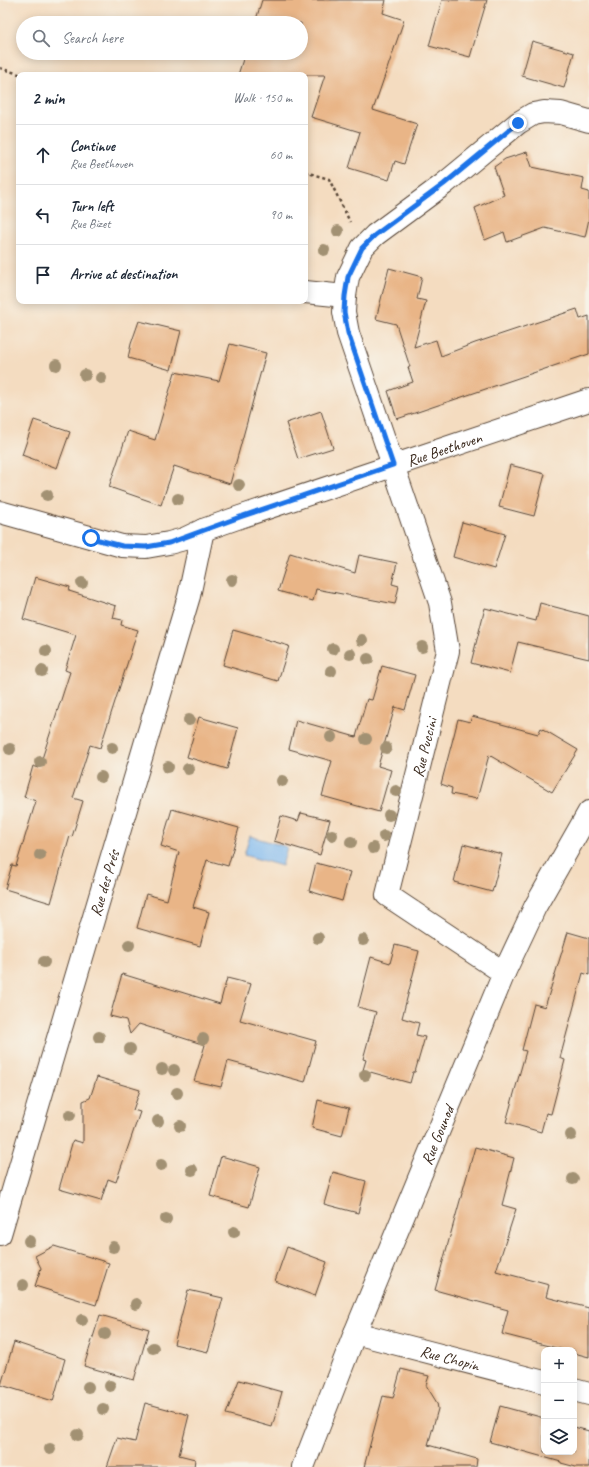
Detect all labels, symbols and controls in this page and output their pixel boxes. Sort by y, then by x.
search box [16,16,308,60]
icon: search [30,27,52,49]
text: Search here [62,29,123,48]
text: 2 min [32,88,65,109]
text: Walk · 150 m [233,90,292,106]
route end [509,114,527,132]
text: Continue [70,137,115,156]
icon: ahead [32,144,54,166]
text: 60 m [270,147,292,163]
text: Rue Beethoven [70,156,133,172]
text: Turn left [70,197,113,216]
icon: left [32,204,54,226]
text: 90 m [270,207,292,223]
text: Rue Bizet [70,216,110,232]
icon: arrive [32,264,54,286]
text: Arrive at destination [70,265,177,284]
street label: Rue Beethoven [404,427,485,471]
route start [82,529,100,547]
street label: Rue Puccini [408,714,442,779]
street label: Rue des Prés [86,847,125,919]
street label: Rue Gounod [417,1101,460,1168]
street label: Rue Chopin [418,1341,482,1376]
map controls [541,1347,577,1455]
button: + [541,1347,577,1383]
button: − [541,1383,577,1419]
button: layers [541,1419,577,1455]

